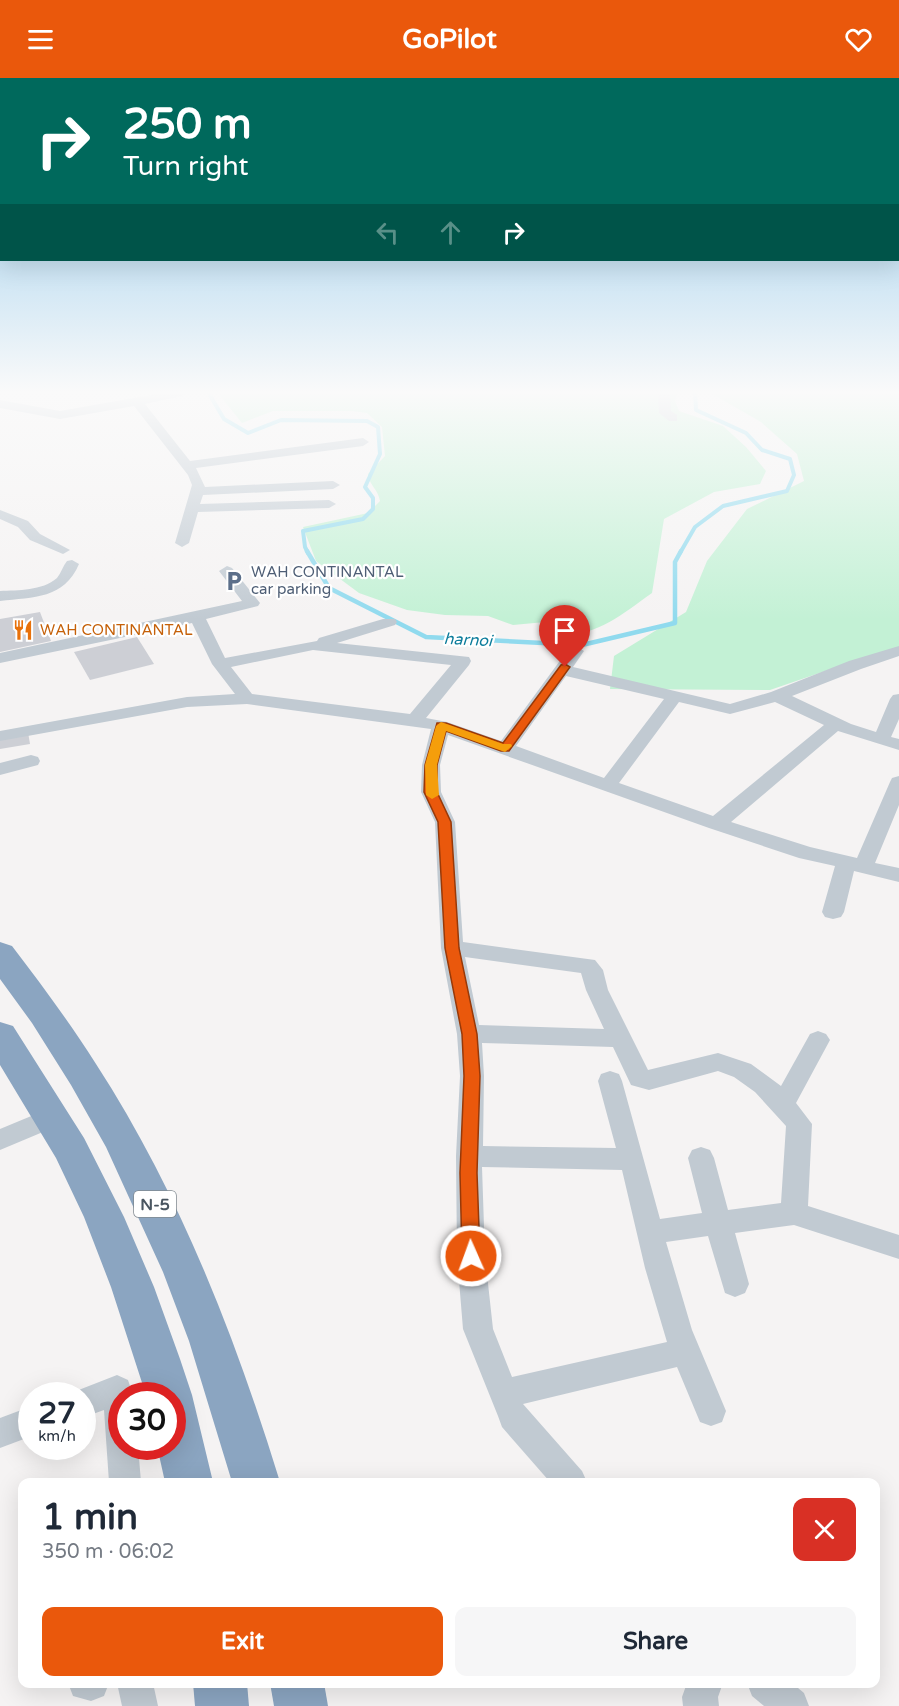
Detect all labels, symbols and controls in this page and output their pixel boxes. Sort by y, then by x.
icon: menu [24,23,57,56]
text: GoPilot [402,23,497,56]
icon: heart [842,23,875,56]
text: 250 m [123,99,252,150]
icon: right [24,102,102,180]
text: Turn right [123,150,249,183]
icon: left [371,216,404,249]
icon: ahead [434,216,467,249]
icon: right [497,216,530,249]
place label: WAH CONTINANTAL car parking [251,563,404,598]
parking icon: WAH CONTINANTAL car parking [222,569,246,593]
pin [539,605,590,667]
icon: arrive [548,614,581,647]
restaurant icon: WAH CONTINANTAL [11,618,35,642]
place label: WAH CONTINANTAL [40,621,193,639]
water label: harnoi [443,629,495,651]
road number: N-5 [134,1191,176,1217]
position arrow [439,1224,503,1288]
speed limit sign: 30 [108,1382,186,1460]
text: 27 [38,1395,76,1432]
text: km/h [38,1427,76,1445]
text: 1 min [42,1496,138,1539]
button: close [793,1498,856,1561]
text: 350 m · 06:02 [42,1540,174,1564]
button: Exit [42,1607,443,1676]
button: Share [455,1607,856,1676]

